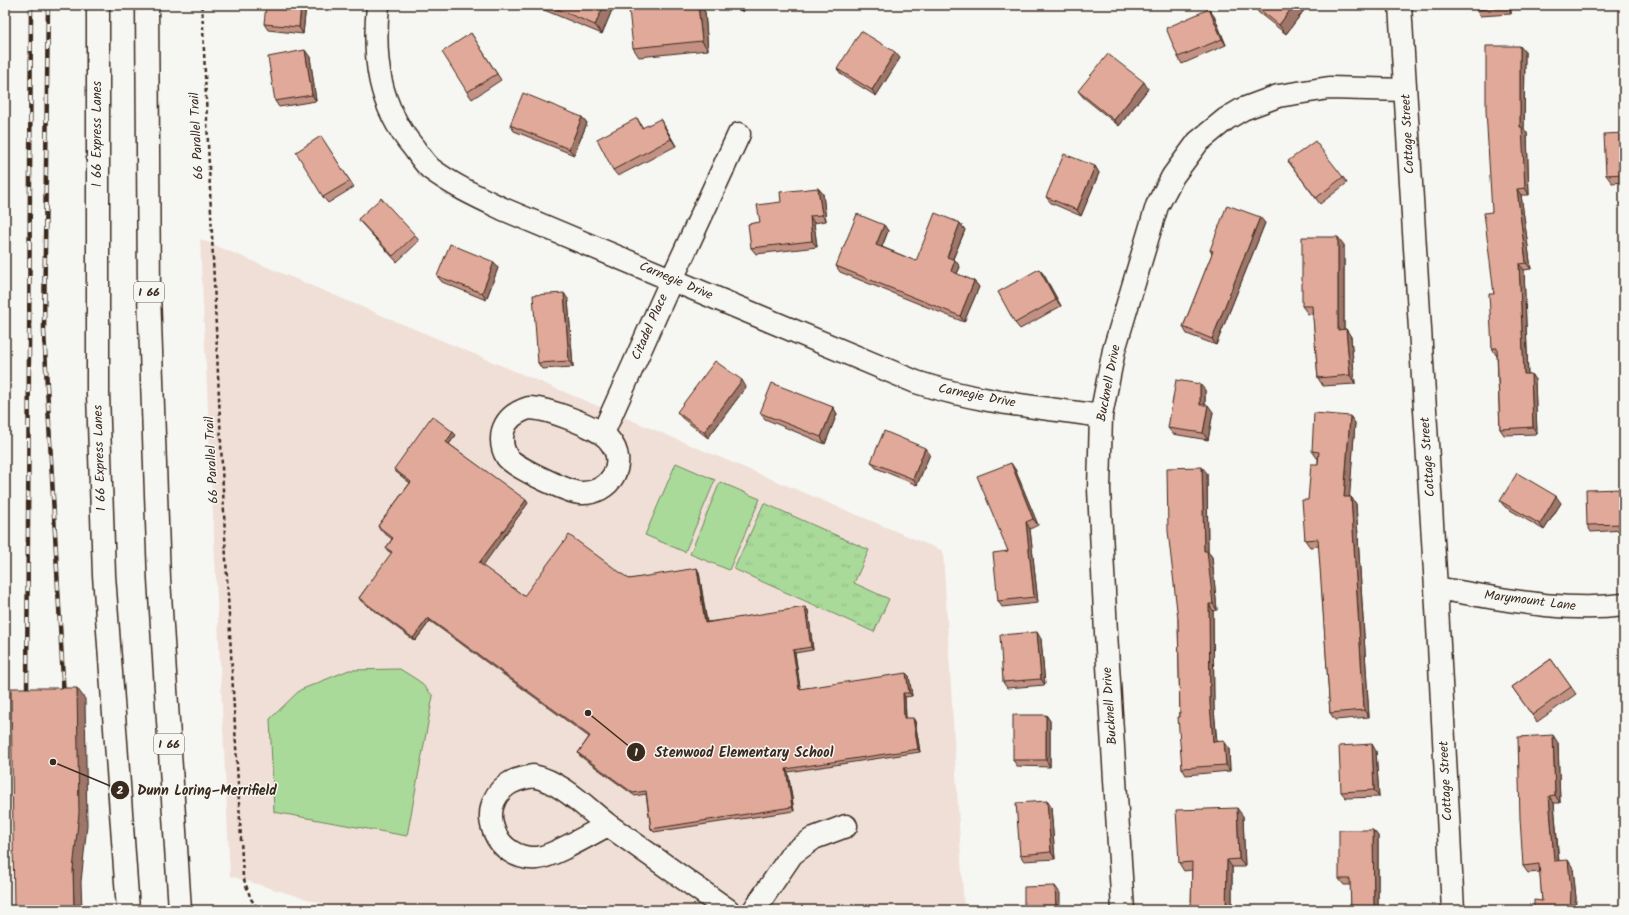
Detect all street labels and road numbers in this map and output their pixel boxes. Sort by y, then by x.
street label: I 66 Express Lanes [87,80,108,187]
street label: 66 Parallel Trail [184,92,210,180]
street label: Cottage Street [1395,93,1421,175]
street label: Carnegie Drive [636,256,716,306]
road number: I 66 [134,282,164,302]
street label: Citadel Place [626,290,674,364]
street label: Bucknell Drive [1091,343,1127,423]
street label: Carnegie Drive [937,378,1018,414]
street label: I 66 Express Lanes [88,404,112,511]
street label: Cottage Street [1415,415,1441,498]
street label: 66 Parallel Trail [199,416,225,504]
street label: Marymount Lane [1483,585,1577,617]
street label: Bucknell Drive [1097,666,1123,746]
road number: I 66 [154,734,184,754]
street label: Cottage Street [1433,740,1459,822]

